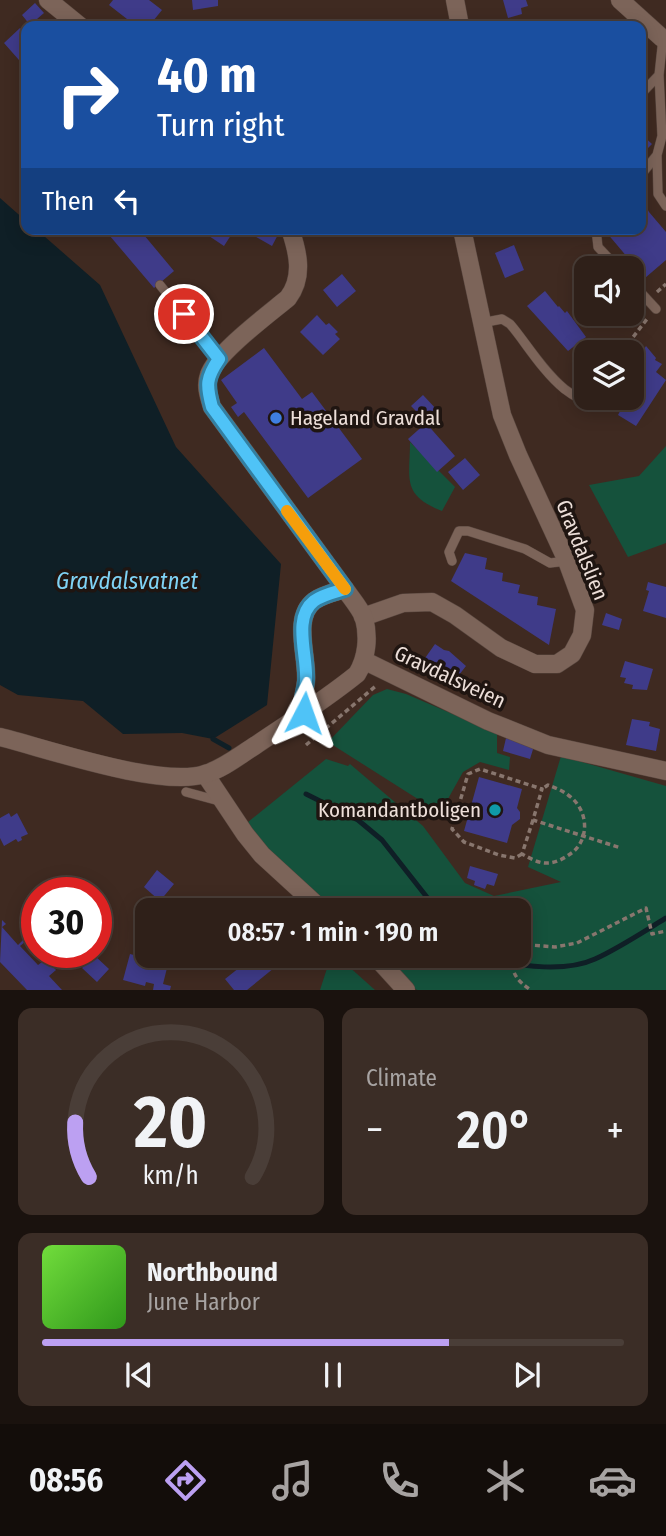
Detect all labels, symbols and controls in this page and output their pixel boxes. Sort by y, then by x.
text: 40 m [157,46,257,105]
icon: right [42,49,133,140]
text: Turn right [157,106,284,144]
icon: left [108,182,146,220]
text: Then [42,186,94,217]
map controls [574,256,644,410]
button: sound [574,256,644,326]
pin [154,284,214,344]
icon: arrive [165,295,203,333]
button: layers [574,340,644,410]
place label: Hageland Gravdal [290,405,441,431]
marker: Hageland Gravdal [268,410,284,426]
street label: Gravdalslien [550,496,614,604]
water label: Gravdalsvatnet [56,567,198,595]
street label: Gravdalsveien [390,640,510,714]
position arrow [267,676,341,750]
place label: Komandantboligen [318,797,481,823]
marker: Komandantboligen [487,802,503,818]
speed limit sign: 30 [21,877,112,968]
text: 08:57 · 1 min · 190 m [228,917,438,948]
text: Climate [366,1064,437,1092]
text: 20 [133,1080,208,1167]
text: 20° [457,1099,533,1162]
text: − [366,1107,383,1153]
text: + [607,1107,624,1153]
text: km/h [143,1161,199,1191]
text: Northbound [147,1257,278,1288]
text: June Harbor [147,1288,260,1316]
icon: previous [120,1356,158,1394]
icon: pause [314,1356,352,1394]
icon: next [508,1356,546,1394]
icon: directions [161,1456,210,1505]
icon: music [268,1456,317,1505]
icon: phone [375,1456,424,1505]
icon: climate [481,1456,530,1505]
icon: car [588,1456,637,1505]
text: 08:56 [29,1461,103,1499]

